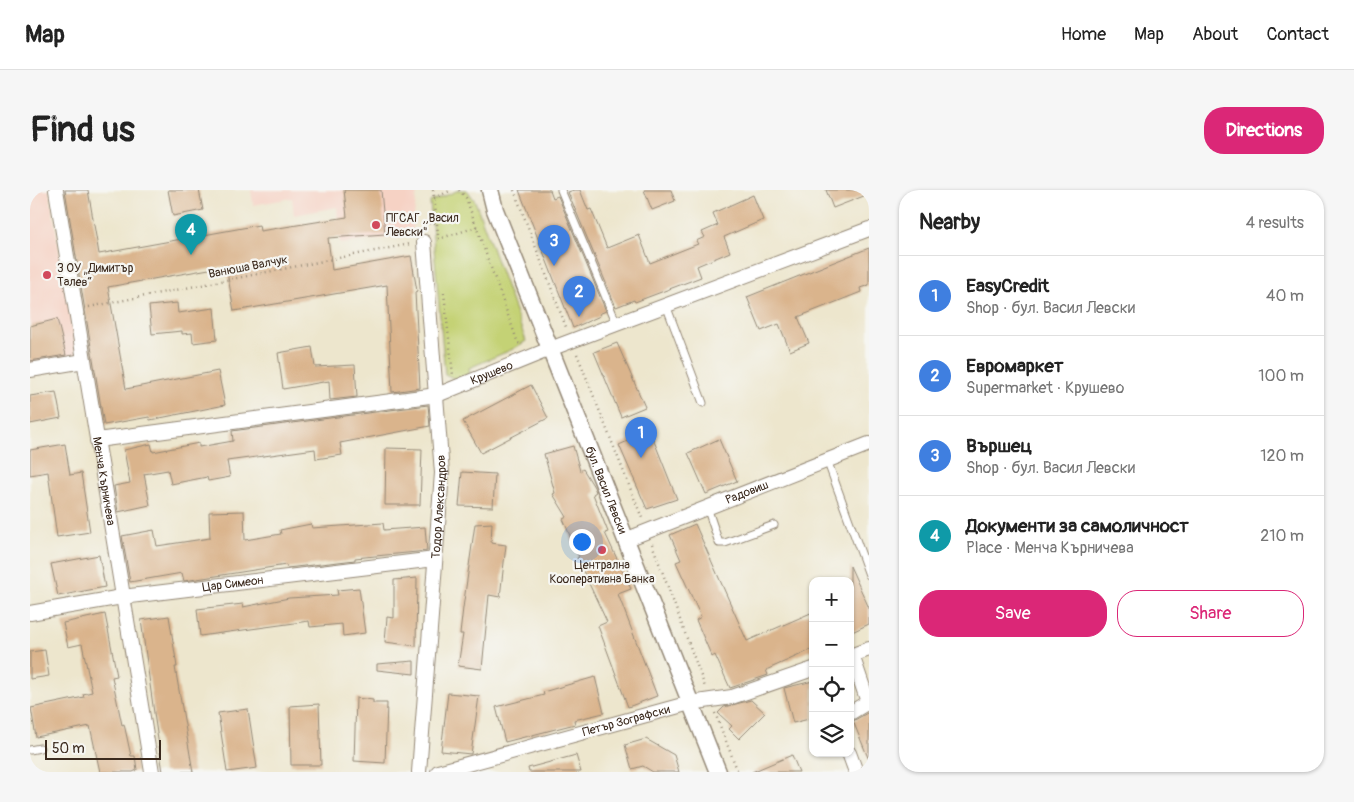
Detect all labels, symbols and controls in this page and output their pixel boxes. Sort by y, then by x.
text: Map [25,20,65,49]
text: Home [1061,23,1106,46]
text: Map [1134,23,1164,46]
text: About [1192,23,1238,46]
text: Contact [1266,23,1329,46]
button: Directions [1204,107,1324,154]
text: Find us [30,108,135,152]
text: Nearby [919,209,980,236]
place label: ПГСАГ ,,Васил Левски" [385,211,459,240]
text: 4 results [1246,213,1304,233]
pin: 4 [175,214,207,255]
marker: ПГСАГ ,,Васил Левски" [370,219,382,231]
pin: 3 [538,225,570,266]
street label: Ванюша Валчук [207,252,289,282]
place label: 3 ОУ „Димитър Талев“ [57,261,134,290]
marker: 3 ОУ „Димитър Талев“ [41,269,53,281]
text: EasyCredit [966,274,1049,298]
pin: 2 [563,276,595,317]
text: 1 [932,286,938,306]
text: 40 m [1266,286,1304,306]
text: Shop · бул. Васил Левски [966,298,1135,318]
text: Евромаркет [966,354,1063,378]
street label: Крушево [468,357,516,388]
text: 2 [931,366,939,386]
text: 100 m [1258,366,1304,386]
text: Supermarket · Крушево [966,378,1124,398]
pin: 1 [625,417,657,458]
text: Вършец [966,434,1032,458]
street label: Менча Кърничева [89,436,119,527]
street label: бул. Васил Левски [582,444,631,537]
text: 3 [931,446,939,466]
text: 120 m [1260,446,1304,466]
street label: Тодор Александров [428,454,450,559]
text: Shop · бул. Васил Левски [966,458,1135,478]
street label: Радовиш [723,477,771,507]
text: Документи за самоличност [966,514,1189,538]
text: 4 [930,526,940,546]
text: 210 m [1260,526,1304,546]
your location [569,529,595,555]
text: Place · Менча Кърничева [966,538,1134,558]
marker: Централна Кооперативна Банка [596,544,608,556]
place label: Централна Кооперативна Банка [549,558,655,587]
street label: Цар Симеон [201,572,264,595]
map controls [809,577,854,757]
button: + [809,577,854,622]
button: Save [919,590,1107,637]
button: Share [1117,590,1304,637]
button: − [809,622,854,667]
button: locate [809,667,854,712]
street label: Петър Зографски [581,701,672,740]
button: layers [809,712,854,757]
scale bar [45,737,161,760]
text: 50 m [52,740,85,757]

